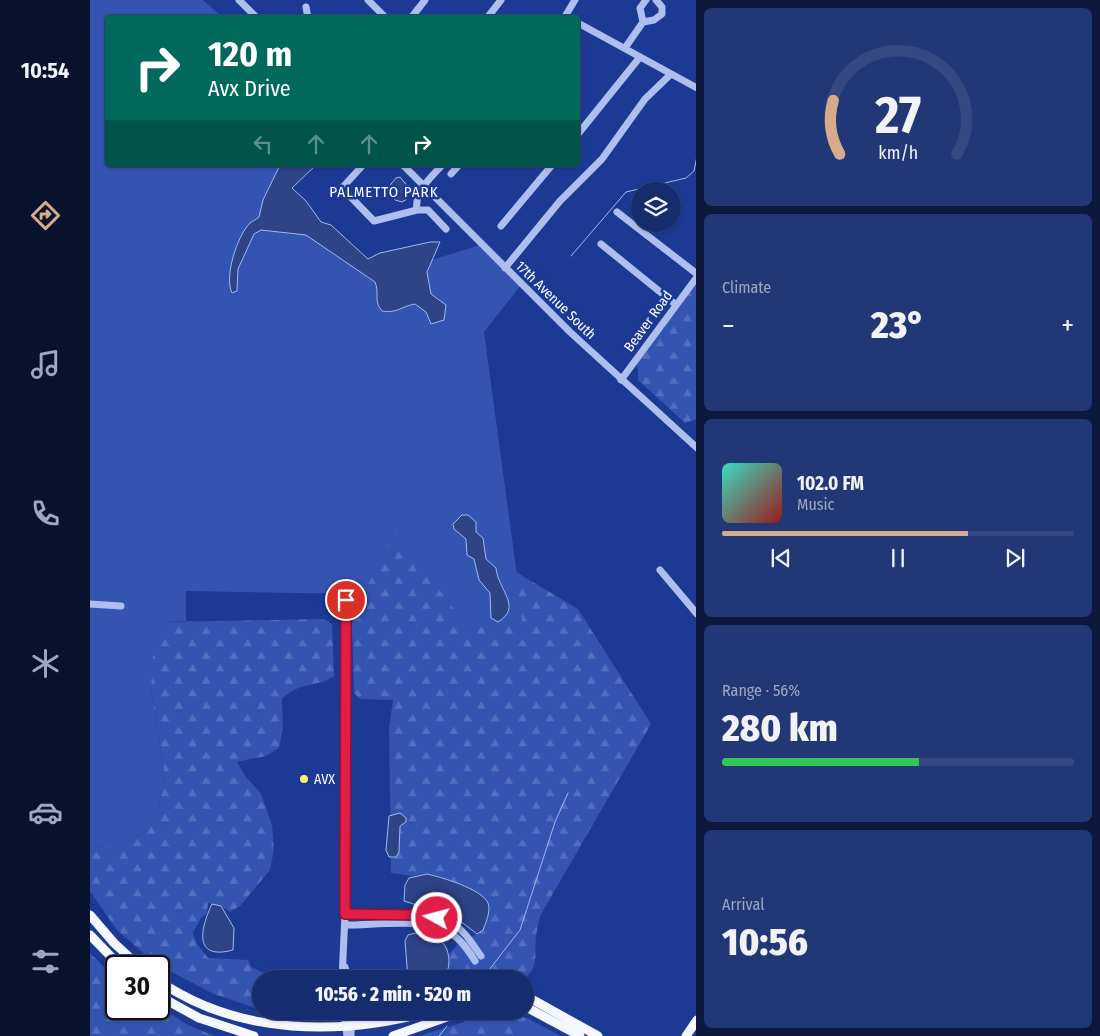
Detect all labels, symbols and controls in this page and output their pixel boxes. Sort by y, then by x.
text: 120 m [208,33,292,75]
icon: right [125,35,190,100]
text: 10:54 [21,57,69,84]
text: Avx Drive [208,75,291,102]
text: 27 [874,84,921,147]
icon: left [249,130,277,158]
icon: ahead [302,130,330,158]
icon: ahead [355,130,383,158]
icon: right [408,130,436,158]
text: km/h [878,142,918,164]
map controls [631,182,681,232]
button: layers [631,182,681,232]
district label: PALMETTO PARK [329,183,439,201]
icon: directions [28,198,63,233]
street label: 17th Avenue South [512,258,599,343]
text: Climate [722,278,771,297]
street label: Beaver Road [621,287,676,355]
text: 23° [871,302,925,348]
text: − [722,309,735,342]
text: + [1061,309,1074,342]
icon: music [28,347,63,382]
text: 102.0 FM [797,472,864,495]
text: Music [797,495,834,514]
icon: phone [28,496,63,531]
icon: previous [767,544,795,572]
icon: pause [884,544,912,572]
icon: next [1001,544,1029,572]
pin [325,579,367,621]
icon: arrive [332,586,360,614]
icon: climate [28,646,63,681]
text: Range · 56% [722,681,800,700]
text: 280 km [722,705,838,751]
place label: AVX [314,771,335,788]
marker: AVX [298,773,310,785]
icon: car [28,795,63,830]
position arrow [410,891,462,943]
text: Arrival [722,895,764,914]
text: 10:56 [722,919,808,965]
icon: filters [28,944,63,979]
speed limit sign: 30 [105,955,170,1020]
text: 10:56 · 2 min · 520 m [315,983,471,1006]

